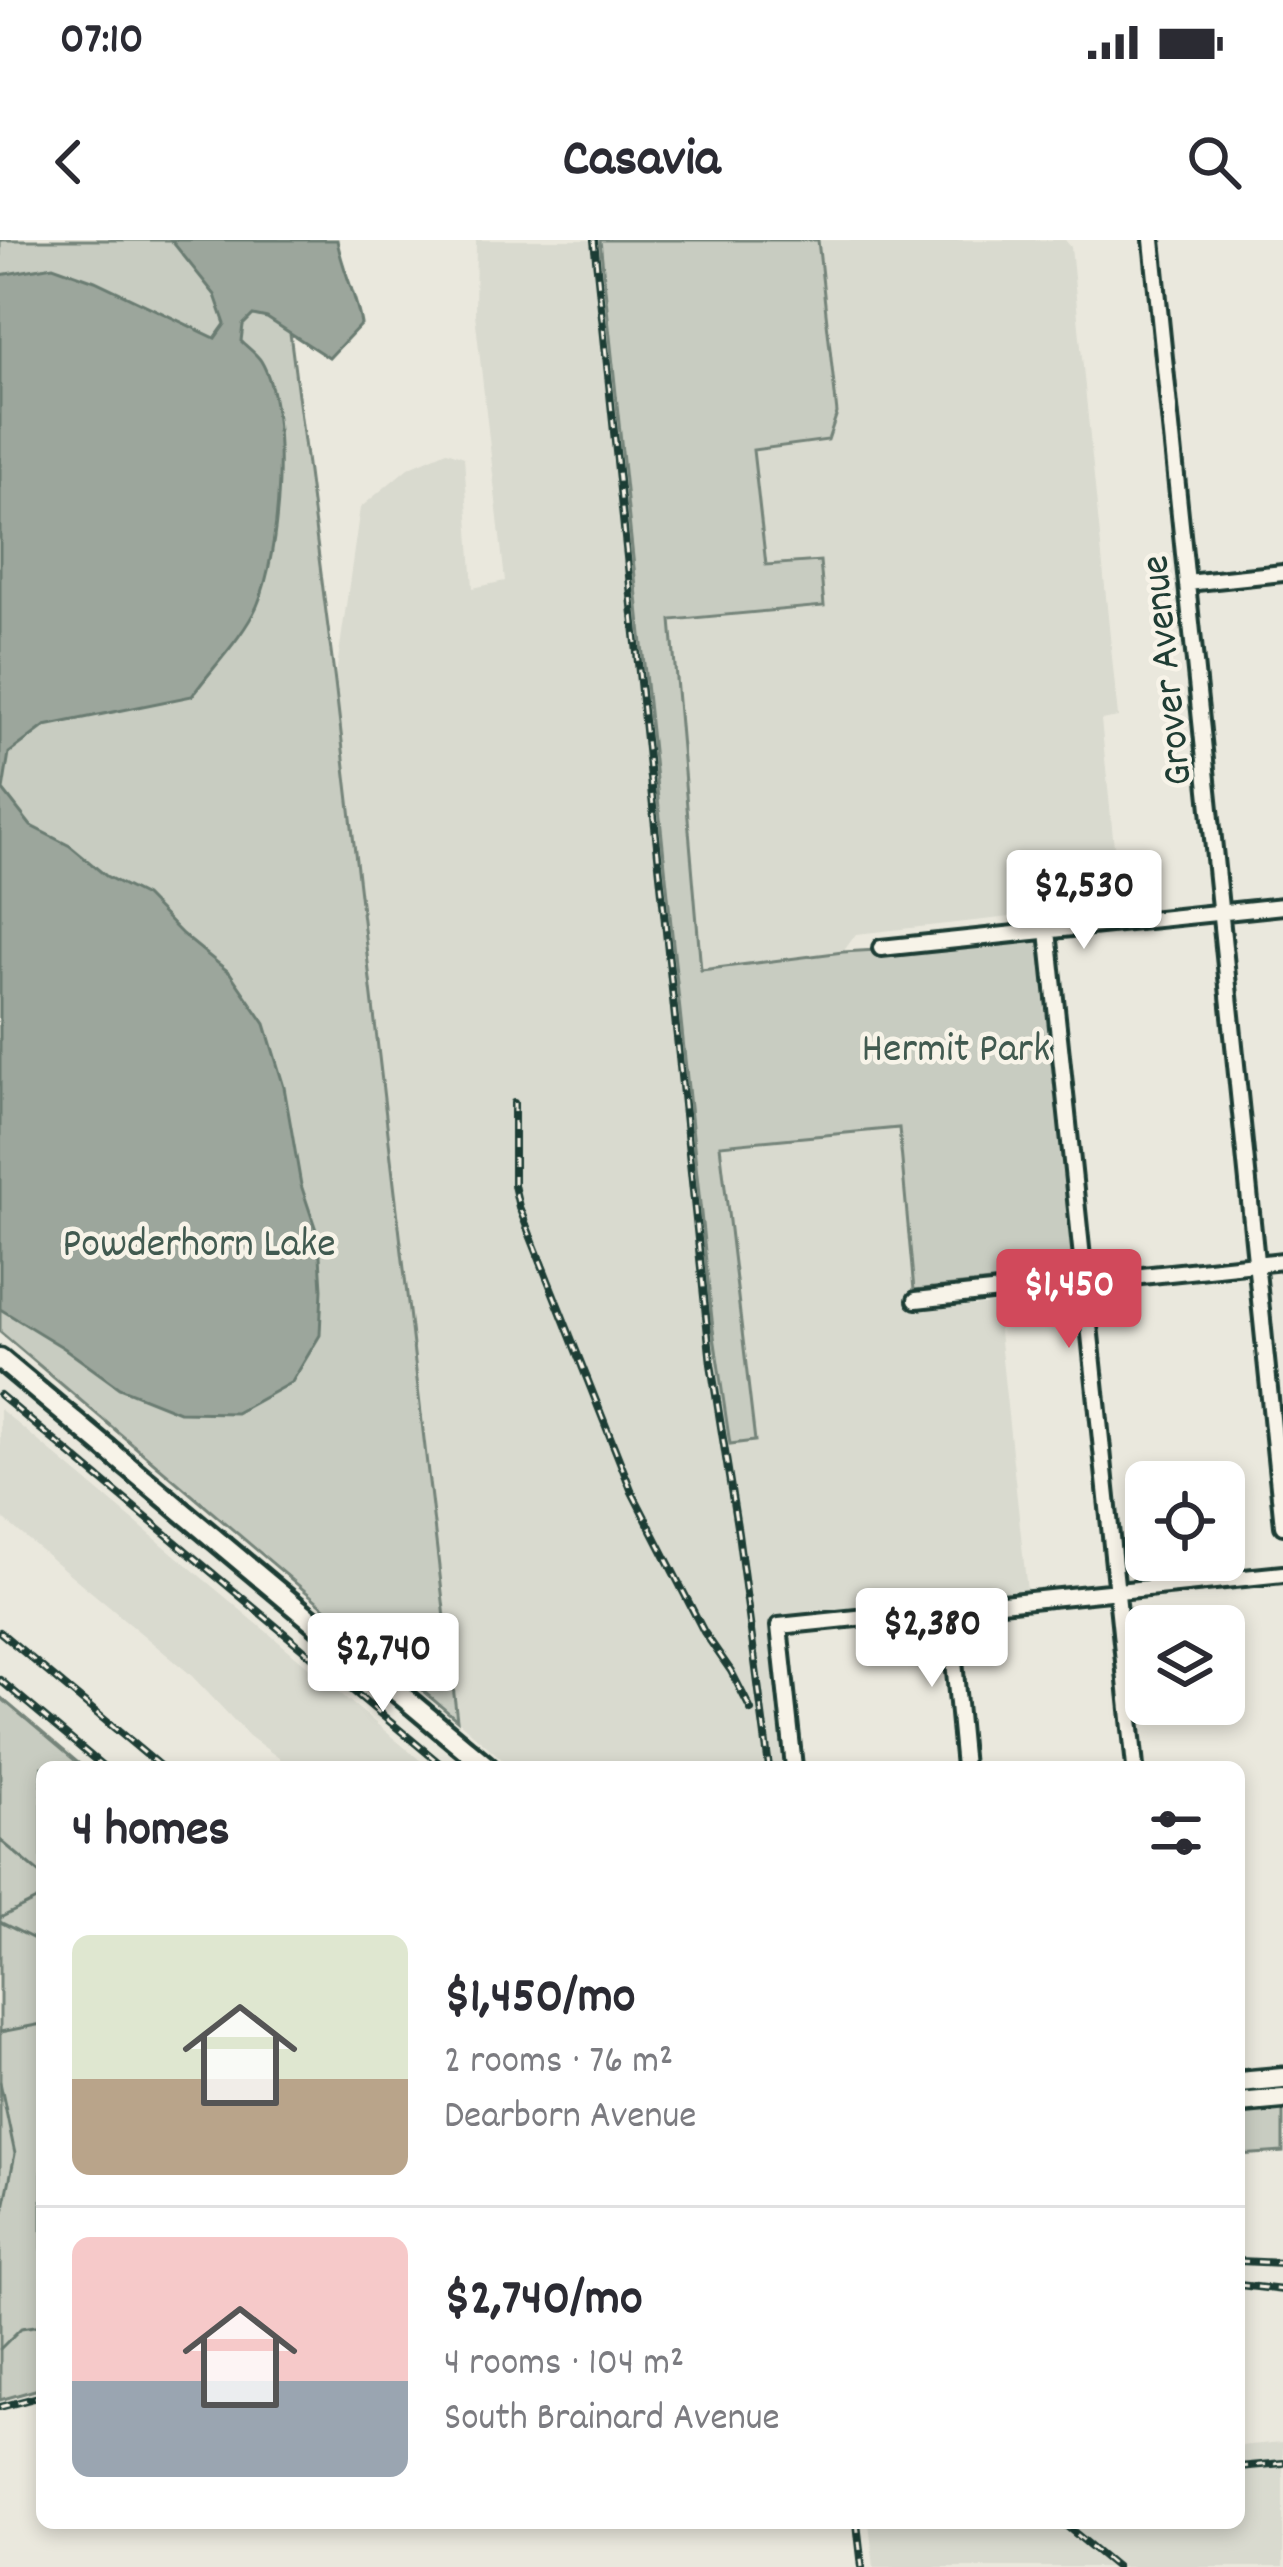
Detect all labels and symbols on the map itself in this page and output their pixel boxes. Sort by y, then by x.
street label: Grover Avenue [1128,552,1212,789]
pin: $2,530 [986,850,1182,952]
park label: Hermit Park [862,1022,1050,1082]
park label: Powderhorn Lake [62,1217,336,1277]
pin: $1,450 [971,1249,1167,1351]
pin: $2,380 [834,1588,1030,1690]
pin: $2,740 [285,1613,481,1715]

